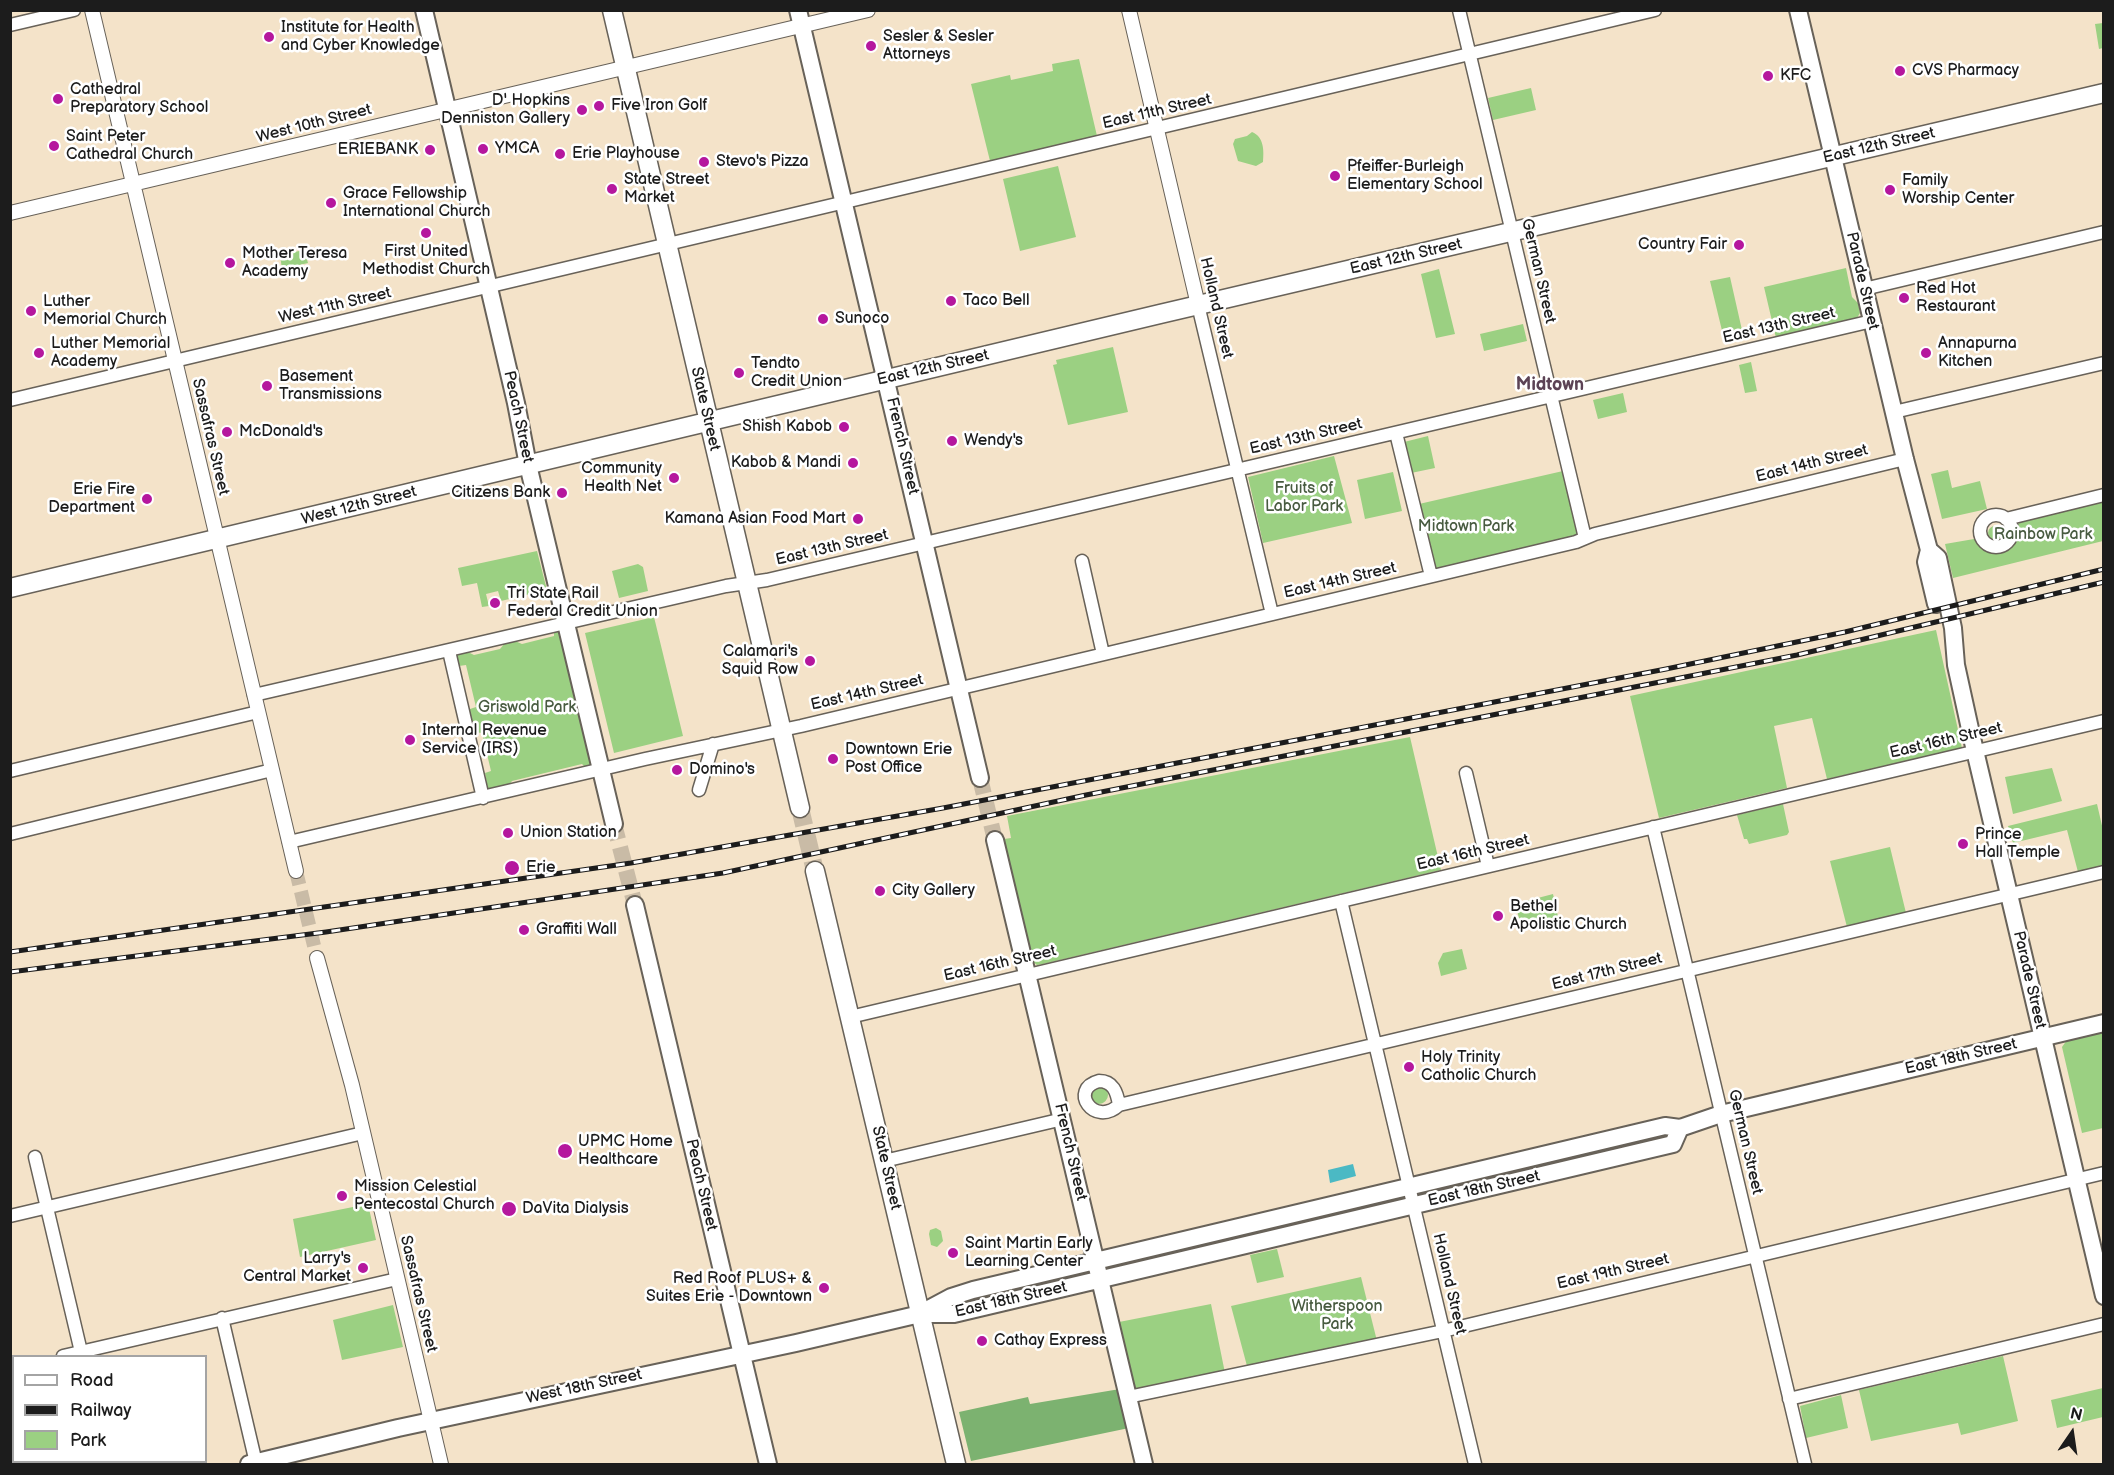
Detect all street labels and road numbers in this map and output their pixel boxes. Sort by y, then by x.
street label: East 11th Street [1101,90,1213,134]
street label: West 10th Street [254,100,374,148]
street label: East 12th Street [1821,124,1937,168]
street label: German Street [1517,217,1559,325]
street label: Parade Street [1841,230,1883,332]
street label: East 12th Street [1348,235,1464,279]
street label: Holland Street [1195,256,1237,360]
street label: West 11th Street [277,284,393,328]
street label: East 13th Street [1721,304,1837,348]
street label: East 12th Street [875,346,991,390]
street label: State Street [686,365,724,453]
street label: Peach Street [499,369,537,465]
street label: Sassafras Street [187,377,233,497]
street label: French Street [881,396,923,496]
street label: East 13th Street [1248,415,1364,459]
street label: East 14th Street [1754,441,1870,487]
street label: West 12th Street [299,482,419,530]
street label: East 13th Street [774,526,890,570]
street label: East 14th Street [1282,559,1398,603]
street label: East 14th Street [809,671,925,715]
street label: East 16th Street [1888,719,2004,763]
street label: East 16th Street [1415,831,1531,875]
street label: Parade Street [2008,929,2050,1031]
street label: East 16th Street [942,942,1058,986]
street label: East 17th Street [1550,949,1664,995]
street label: East 18th Street [1903,1035,2019,1079]
street label: German Street [1724,1088,1766,1196]
street label: French Street [1049,1102,1091,1202]
street label: State Street [867,1124,905,1212]
street label: Peach Street [681,1137,721,1233]
street label: East 18th Street [1426,1167,1542,1211]
street label: Holland Street [1428,1232,1470,1336]
street label: Sassafras Street [395,1234,441,1354]
street label: East 19th Street [1555,1250,1671,1294]
street label: East 18th Street [953,1278,1069,1322]
street label: West 18th Street [524,1365,644,1409]

